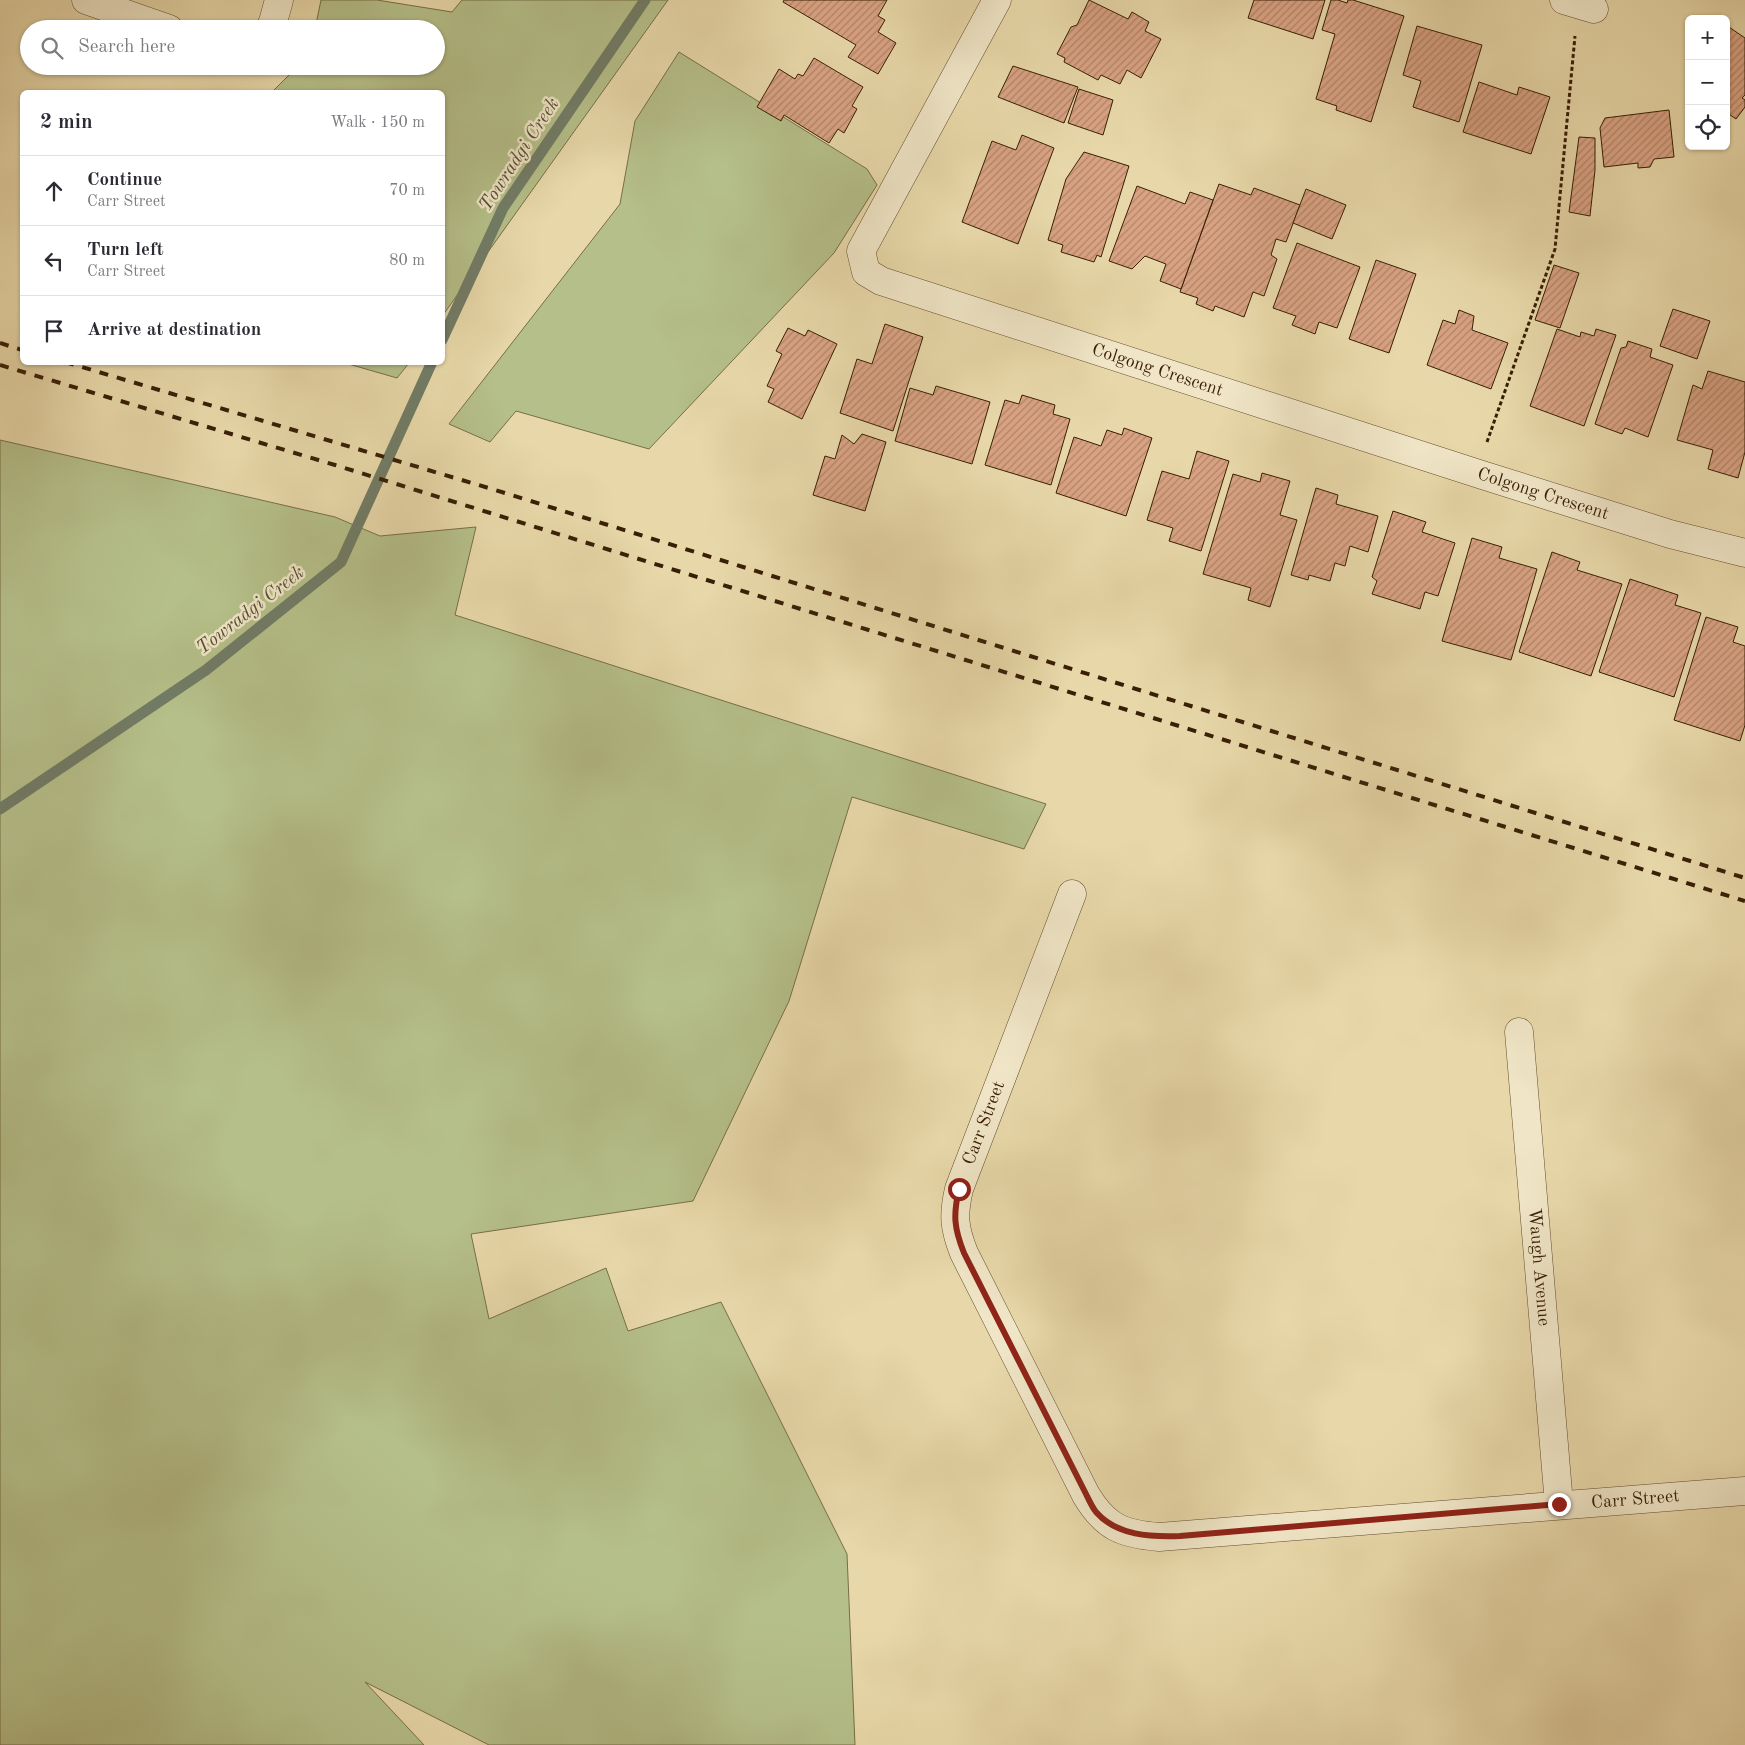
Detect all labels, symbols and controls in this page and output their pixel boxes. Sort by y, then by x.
map controls [1685,15,1730,150]
button: + [1685,15,1730,60]
search box [20,20,445,75]
icon: search [38,34,66,62]
text: Search here [78,38,175,57]
button: − [1685,60,1730,105]
water label: Towradgi Creek [476,95,564,215]
button: locate [1685,105,1730,150]
text: 2 min [40,112,93,133]
text: Walk · 150 m [330,115,425,131]
text: Continue [87,171,162,190]
icon: ahead [40,177,68,205]
text: 70 m [389,183,425,199]
text: Carr Street [87,194,166,210]
text: Turn left [87,241,164,260]
icon: left [40,247,68,275]
text: 80 m [389,253,425,269]
text: Carr Street [87,264,166,280]
icon: arrive [40,317,68,345]
text: Arrive at destination [87,321,261,340]
street label: Colgong Crescent [1090,341,1225,400]
street label: Colgong Crescent [1475,465,1611,523]
water label: Towradgi Creek [194,563,308,659]
street label: Carr Street [960,1078,1008,1168]
route start [948,1178,971,1201]
street label: Waugh Avenue [1525,1208,1553,1327]
street label: Carr Street [1590,1487,1680,1512]
route end [1548,1493,1571,1516]

